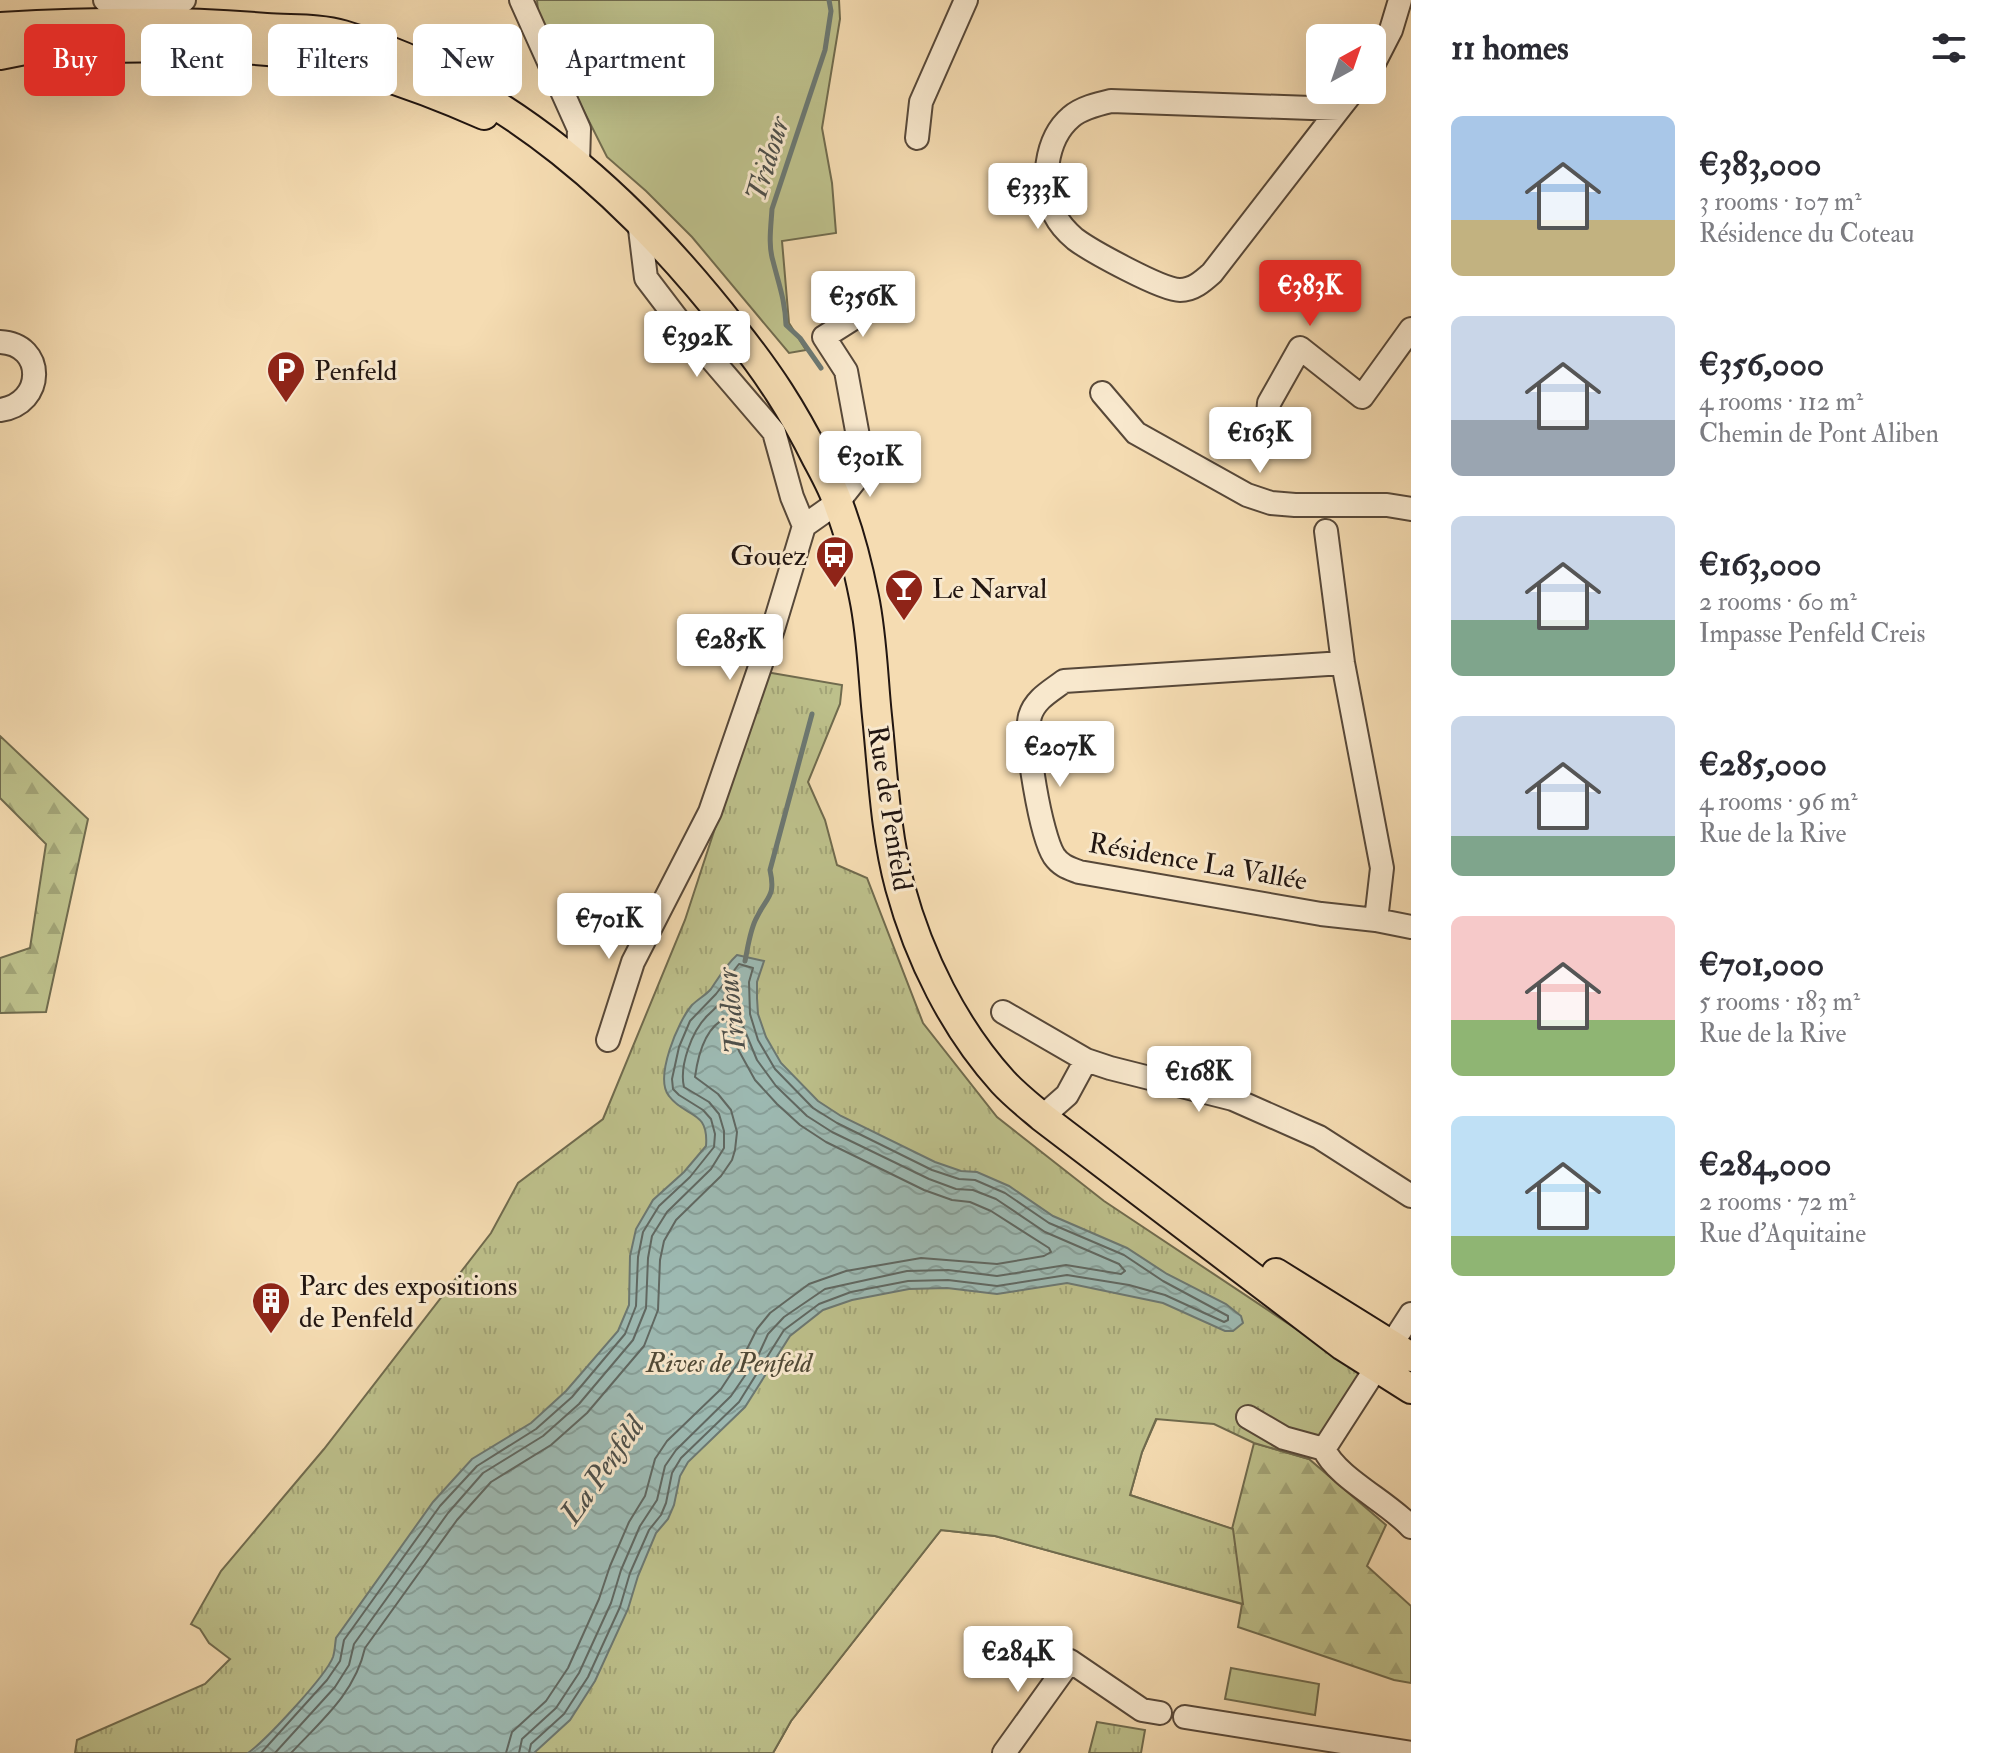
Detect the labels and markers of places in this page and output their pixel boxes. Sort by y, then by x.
pin: €333K [982,163,1094,231]
pin: €383K [1254,260,1366,328]
pin: €356K [807,271,919,339]
pin: €392K [641,311,753,379]
parking icon: Penfeld [265,349,307,404]
place label: Penfeld [314,354,397,389]
pin: €163K [1204,407,1316,475]
pin: €301K [814,431,926,499]
bus stop icon: Gouez [814,534,856,589]
place label: Gouez [730,539,807,574]
bar icon: Le Narval [883,567,925,622]
place label: Le Narval [932,572,1047,607]
pin: €285K [674,614,786,682]
pin: €207K [1004,721,1116,789]
pin: €701K [553,893,665,961]
pin: €168K [1143,1046,1255,1114]
place label: Parc des expositions de Penfeld [299,1269,517,1336]
building icon: Parc des expositions de Penfeld [250,1280,292,1335]
pin: €284K [962,1626,1074,1694]

